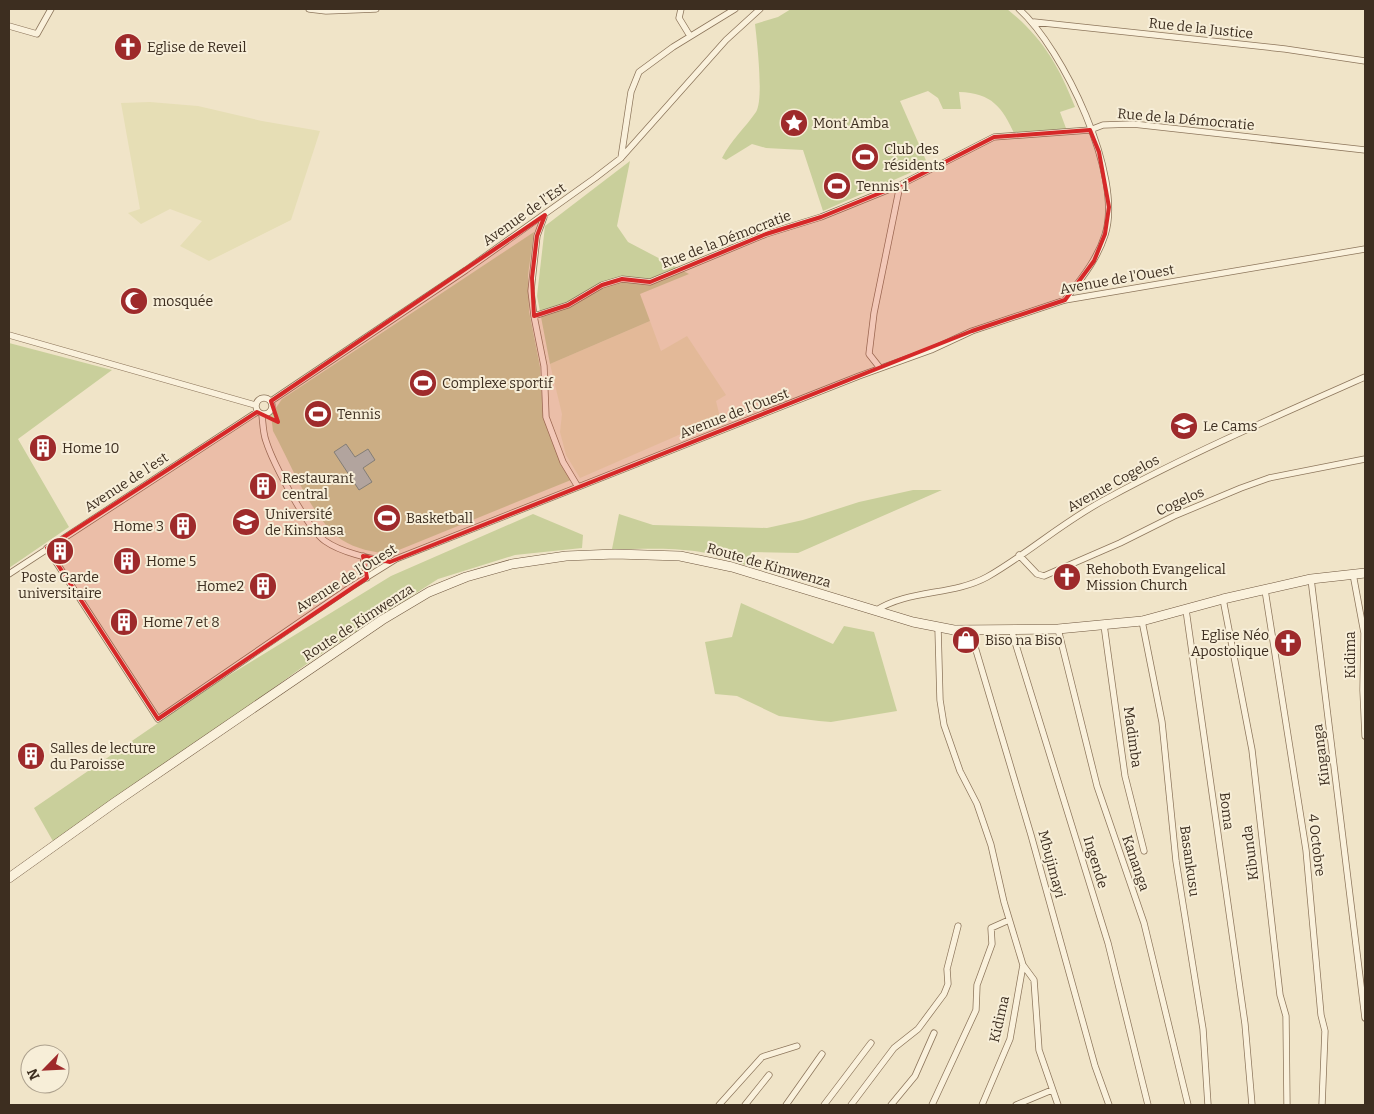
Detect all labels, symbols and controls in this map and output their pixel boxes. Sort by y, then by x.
street label: Rue de la Justice [1148,15,1254,42]
church icon: Eglise de Reveil [113,32,143,62]
place label: Eglise de Reveil [147,39,246,56]
street label: Rue de la Démocratie [1117,105,1255,134]
place icon: Mont Amba [779,108,809,138]
place label: Mont Amba [813,115,889,132]
place label: Club des résidents [884,141,945,174]
sports icon: Club des résidents [850,142,880,172]
sports icon: Tennis 1 [822,171,852,201]
place label: Tennis 1 [856,178,909,195]
street label: Avenue de l'Est [479,179,569,249]
street label: Rue de la Démocratie [659,207,793,272]
street label: Avenue de l'Ouest [1059,261,1176,298]
mosque icon: mosquée [119,286,149,316]
place label: mosquée [153,293,213,310]
sports icon: Complexe sportif [408,368,438,398]
place label: Complexe sportif [442,375,554,392]
street label: Avenue de l'Ouest [677,385,791,442]
sports icon: Tennis [303,399,333,429]
place label: Tennis [337,406,381,423]
school or university icon: Le Cams [1169,411,1199,441]
place label: Le Cams [1203,418,1257,435]
building icon: Home 10 [28,433,58,463]
place label: Home 10 [62,440,119,457]
street label: Avenue de l'est [81,449,171,516]
street label: Avenue Cogelos [1064,451,1162,516]
place label: Restaurant central [282,470,354,503]
building icon: Restaurant central [248,471,278,501]
street label: Cogelos [1154,483,1207,520]
sports icon: Basketball [372,503,402,533]
place label: Université de Kinshasa [265,506,344,539]
school or university icon: Université de Kinshasa [231,507,261,537]
place label: Basketball [406,510,473,527]
building icon: Home 3 [168,511,198,541]
place label: Home 3 [113,518,164,535]
building icon: Poste Garde universitaire [45,536,75,566]
street label: Route de Kimwenza [705,540,833,591]
street label: Avenue de l'Ouest [293,541,400,616]
building icon: Home 5 [112,546,142,576]
place label: Home 5 [146,553,196,570]
place label: Rehoboth Evangelical Mission Church [1086,561,1226,594]
church icon: Rehoboth Evangelical Mission Church [1052,562,1082,592]
place label: Poste Garde universitaire [18,569,102,602]
building icon: Home2 [248,571,278,601]
place label: Home2 [196,578,244,595]
street label: Route de Kimwenza [300,580,417,665]
building icon: Home 7 et 8 [109,607,139,637]
place label: Home 7 et 8 [143,614,220,631]
shop icon: Biso na Biso [951,625,981,655]
place label: Eglise Néo Apostolique [1191,627,1269,660]
church icon: Eglise Néo Apostolique [1273,628,1303,658]
street label: Kidima [1342,631,1359,679]
place label: Biso na Biso [985,632,1062,649]
street label: Madimba [1120,705,1145,769]
street label: Kinganga [1309,723,1334,787]
place label: Salles de lecture du Paroisse [50,740,156,773]
building icon: Salles de lecture du Paroisse [16,741,46,771]
street label: Boma [1216,791,1237,831]
street label: 4 Octobre [1304,813,1329,877]
street label: Kibunda [1239,824,1262,881]
street label: Basankusu [1176,825,1203,898]
street label: Mbujimayi [1034,828,1069,900]
street label: Kananga [1118,833,1153,894]
street label: Ingende [1080,834,1112,890]
street label: Kidima [986,994,1013,1044]
north arrow [20,1044,70,1094]
text: N [24,1066,44,1082]

